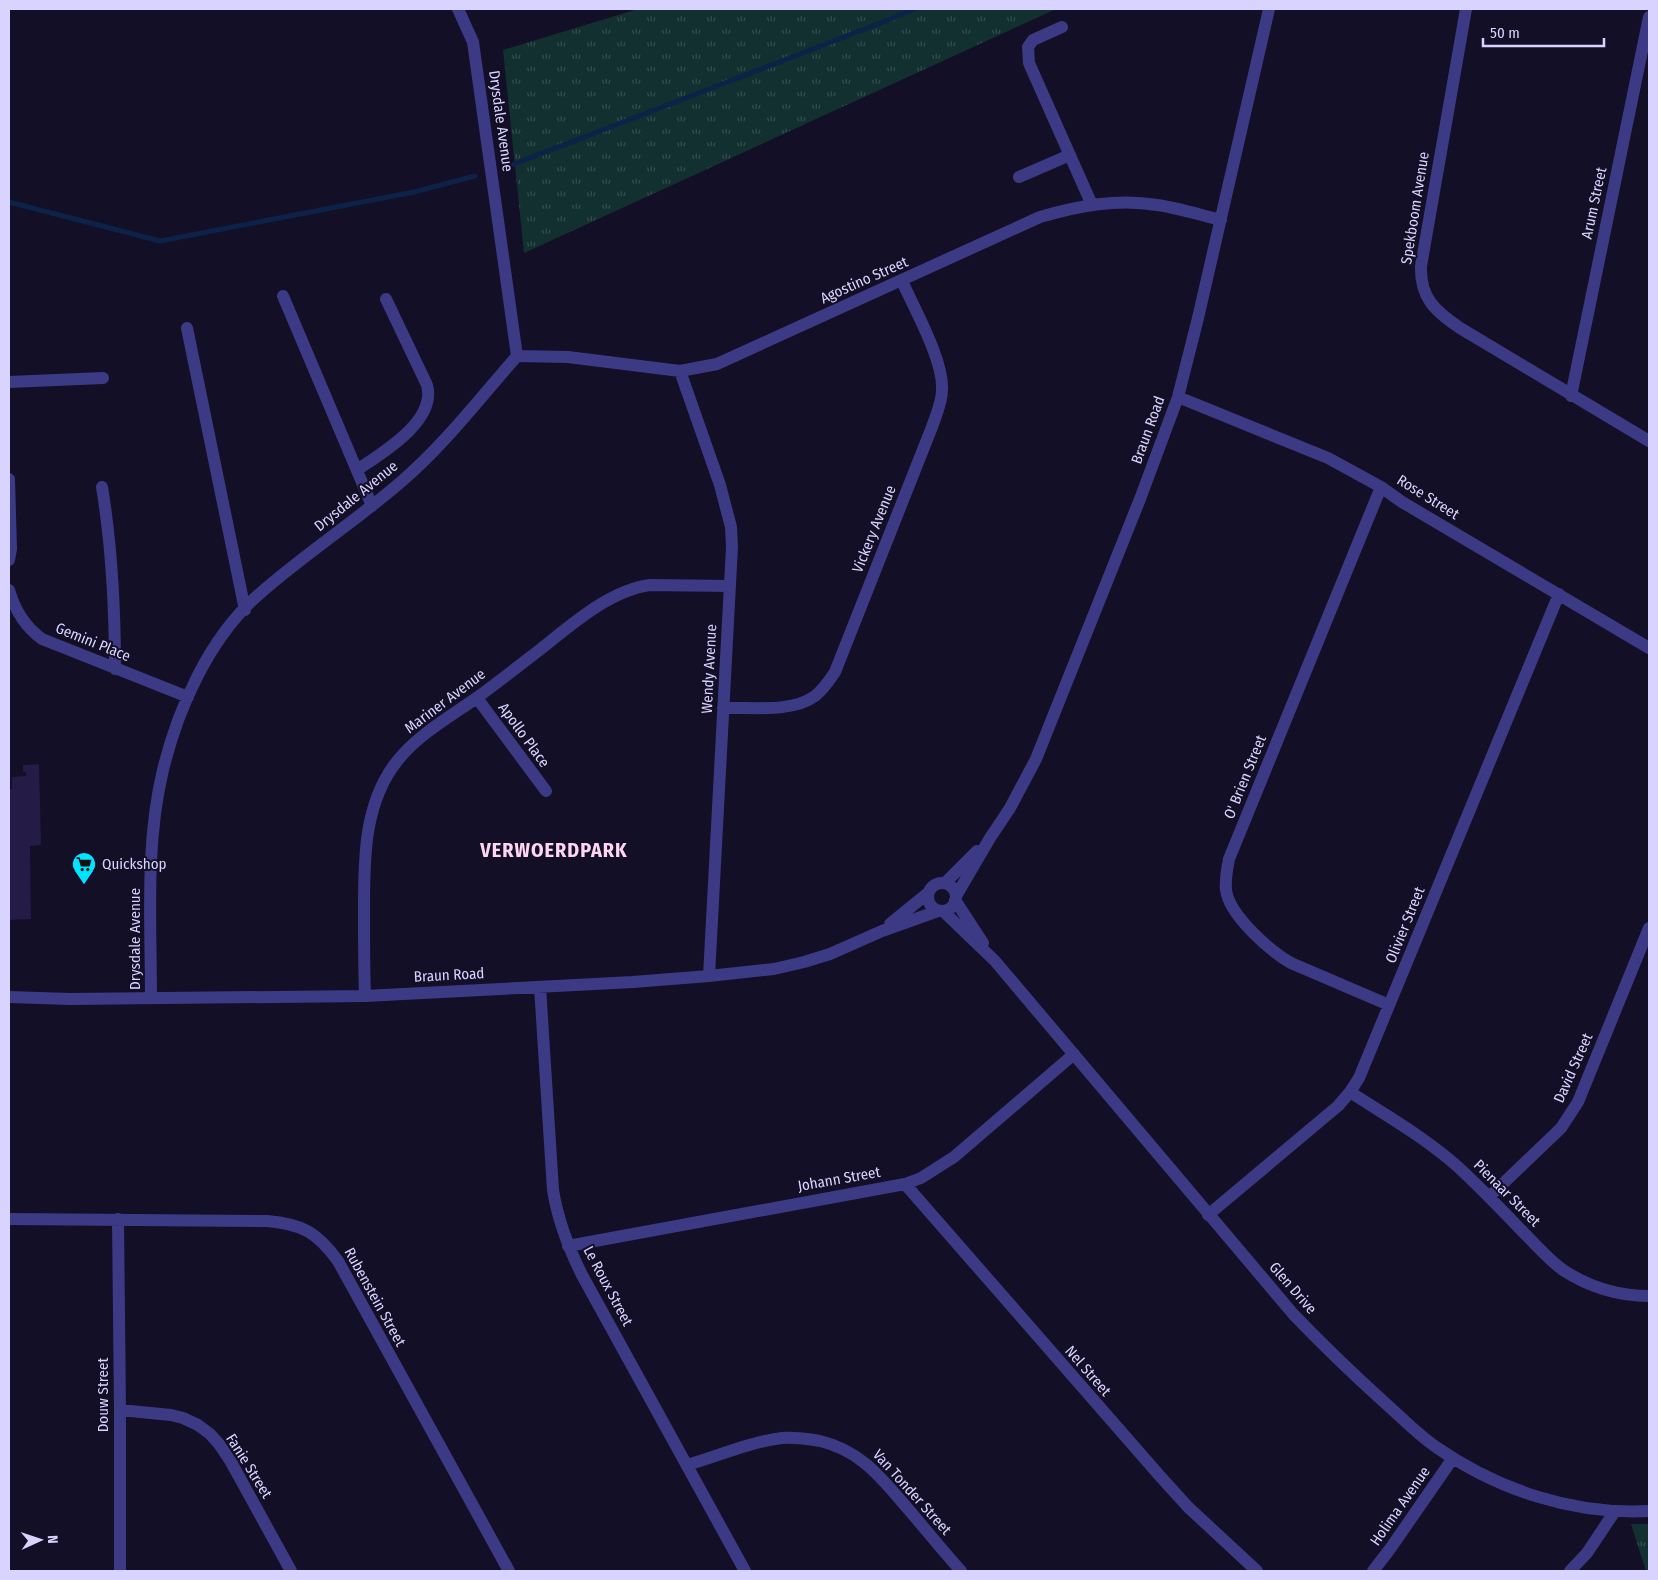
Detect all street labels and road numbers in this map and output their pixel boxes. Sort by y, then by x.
street label: Drysdale Avenue [485,69,517,173]
street label: Spekboom Avenue [1397,150,1433,266]
street label: Arum Street [1578,165,1610,241]
street label: Agostino Street [817,253,911,307]
street label: Braun Road [1127,394,1169,466]
street label: Drysdale Avenue [311,457,401,535]
street label: Rose Street [1394,471,1463,523]
street label: Vickery Avenue [848,483,900,575]
street label: Gemini Place [53,619,133,665]
street label: Wendy Avenue [698,624,720,714]
street label: Mariner Avenue [401,665,489,737]
street label: Apollo Place [495,699,553,771]
street label: O' Brien Street [1220,732,1270,822]
street label: Olivier Street [1382,884,1428,966]
street label: Drysdale Avenue [126,888,144,990]
street label: Braun Road [413,964,485,986]
street label: David Street [1550,1030,1596,1106]
street label: Pienaar Street [1470,1156,1544,1230]
street label: Johann Street [796,1163,882,1195]
street label: Le Roux Street [579,1243,637,1329]
street label: Rubenstein Street [340,1245,410,1350]
street label: Glen Drive [1266,1258,1320,1318]
street label: Nel Street [1061,1342,1115,1400]
street label: Douw Street [94,1358,112,1432]
street label: Fanie Street [222,1430,276,1502]
street label: Van Tonder Street [869,1446,955,1539]
street label: Holima Avenue [1366,1463,1434,1549]

